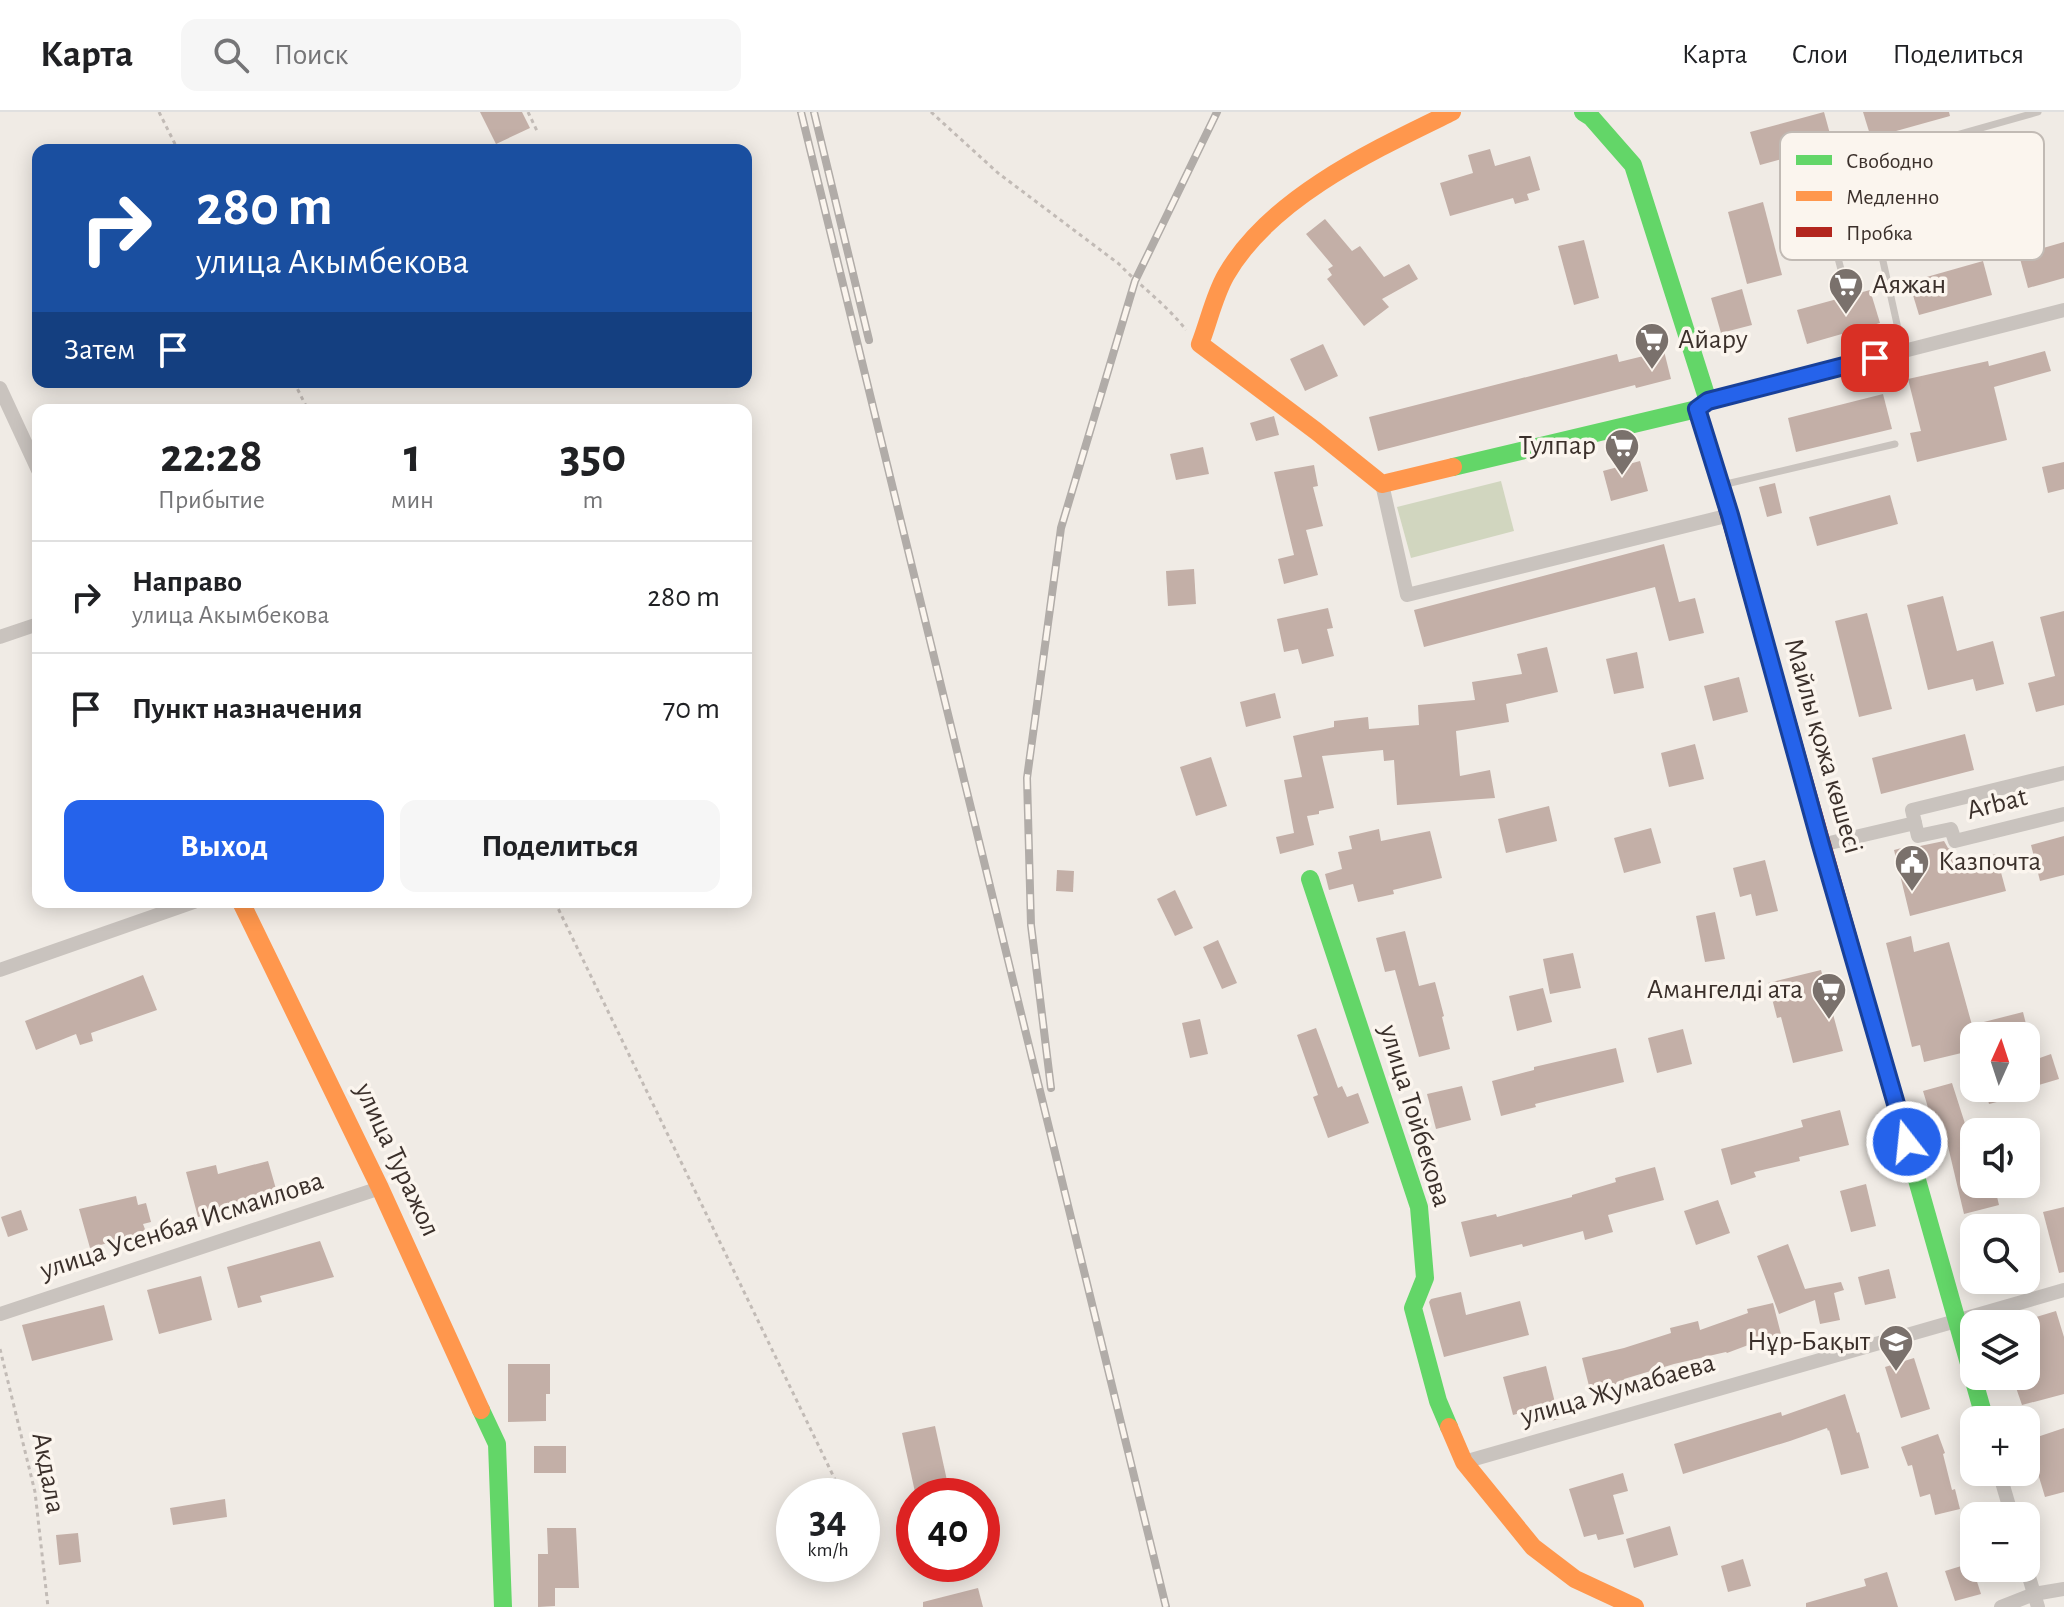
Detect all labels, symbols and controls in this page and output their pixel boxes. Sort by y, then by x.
search box [181,19,741,91]
icon: search [209,33,253,77]
text: Карта [40,36,133,74]
text: Поиск [273,40,348,70]
text: Карта [1682,41,1748,69]
text: Слои [1792,41,1848,69]
text: Поделиться [1892,41,2024,69]
legend [1780,132,2044,260]
text: Свободно [1846,150,1934,172]
icon: right [64,176,168,280]
text: 280 m [196,179,333,235]
text: Медленно [1846,186,1939,208]
text: Пробка [1846,222,1913,244]
text: улица Акымбекова [196,244,469,280]
supermarket icon: Аяжан [1827,266,1865,316]
place label: Аяжан [1872,271,1946,299]
supermarket icon: Айару [1633,321,1671,371]
pin [1841,324,1909,392]
place label: Айару [1678,326,1748,354]
icon: arrive [151,328,195,372]
text: Затем [64,335,135,365]
icon: arrive [1853,336,1897,380]
supermarket icon: Тулпар [1603,427,1641,477]
place label: Тулпар [1519,432,1596,460]
text: 22:28 [160,433,263,481]
text: 1 [404,433,421,481]
text: 350 [560,433,626,481]
text: Прибытие [158,487,265,513]
text: мин [391,487,434,513]
text: m [583,487,603,513]
text: Направо [132,567,242,597]
icon: right [64,575,108,619]
text: 280 m [647,582,720,612]
text: улица Акымбекова [132,602,329,628]
street label: Майлы қожа көшесі [1779,635,1867,857]
icon: arrive [64,687,108,731]
text: Пункт назначения [132,694,363,724]
text: 70 m [663,694,720,724]
street label: Arbat [1964,783,2030,825]
button: Выход [64,800,384,892]
button: Поделиться [400,800,720,892]
public building icon: Казпочта [1893,843,1931,893]
place label: Казпочта [1938,848,2041,876]
supermarket icon: Амангелді ата [1810,971,1848,1021]
place label: Амангелді ата [1647,976,1803,1004]
street label: улица Тойбекова [1374,1021,1456,1211]
north arrow [1960,1022,2040,1102]
map controls [1960,1022,2040,1582]
street label: улица Туражол [349,1078,445,1241]
position arrow [1865,1100,1949,1184]
button: sound [1960,1118,2040,1198]
street label: улица Усенбая Исмаилова [36,1167,327,1285]
button: search [1960,1214,2040,1294]
button: layers [1960,1310,2040,1390]
school or university icon: Нұр-Бақыт [1877,1323,1915,1373]
place label: Нұр-Бақыт [1747,1328,1871,1356]
street label: улица Жумабаева [1517,1349,1719,1431]
button: + [1960,1406,2040,1486]
street label: Акдала [26,1430,70,1516]
speed limit sign: 40 [896,1478,1000,1582]
text: 34 [809,1500,847,1540]
button: − [1960,1502,2040,1582]
text: km/h [807,1540,849,1560]

